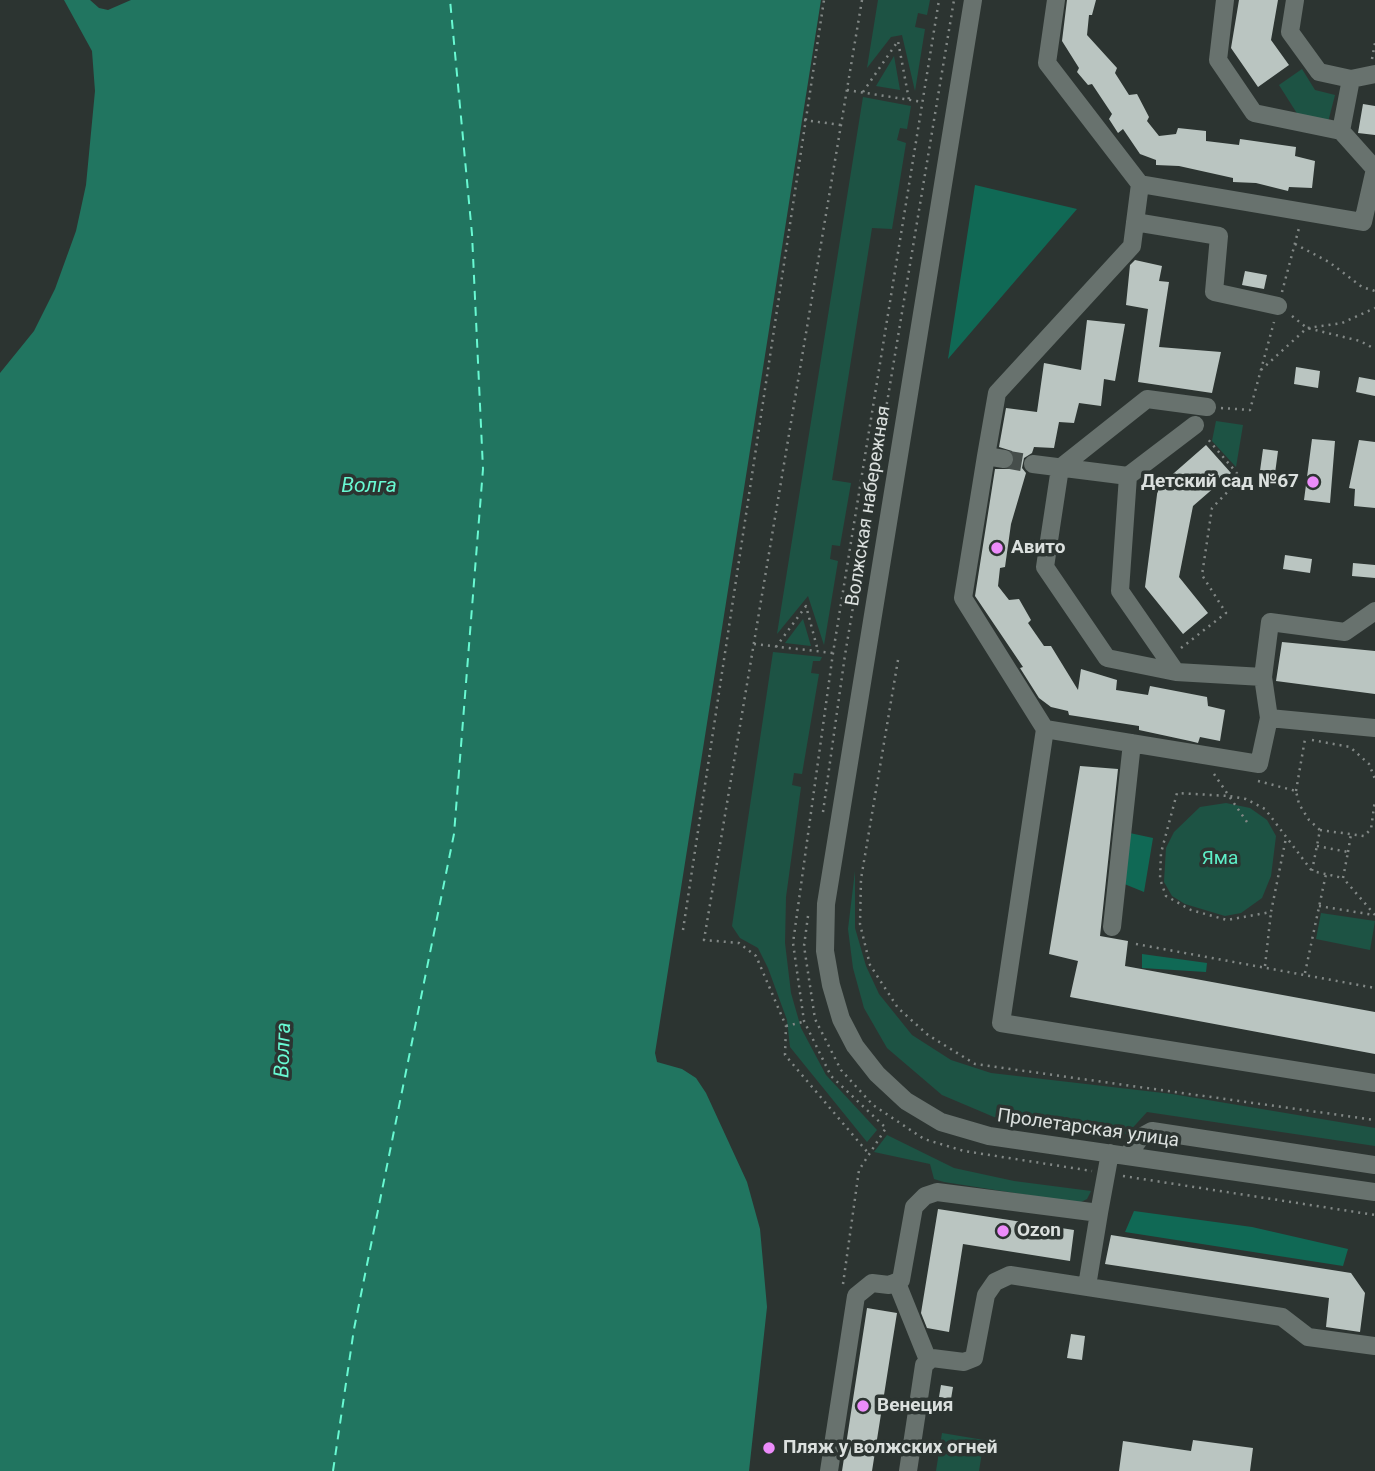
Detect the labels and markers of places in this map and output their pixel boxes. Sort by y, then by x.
place label: Детский сад №67 [1141,471,1299,493]
marker: Детский сад №67 [1305,474,1321,490]
place label: Авито [1011,537,1065,559]
marker: Авито [989,540,1005,556]
place label: Ozon [1017,1220,1061,1242]
marker: Ozon [995,1223,1011,1239]
place label: Венеция [877,1395,953,1417]
marker: Венеция [855,1398,871,1414]
place label: Пляж у волжских огней [783,1437,998,1459]
marker: Пляж у волжских огней [761,1440,777,1456]

